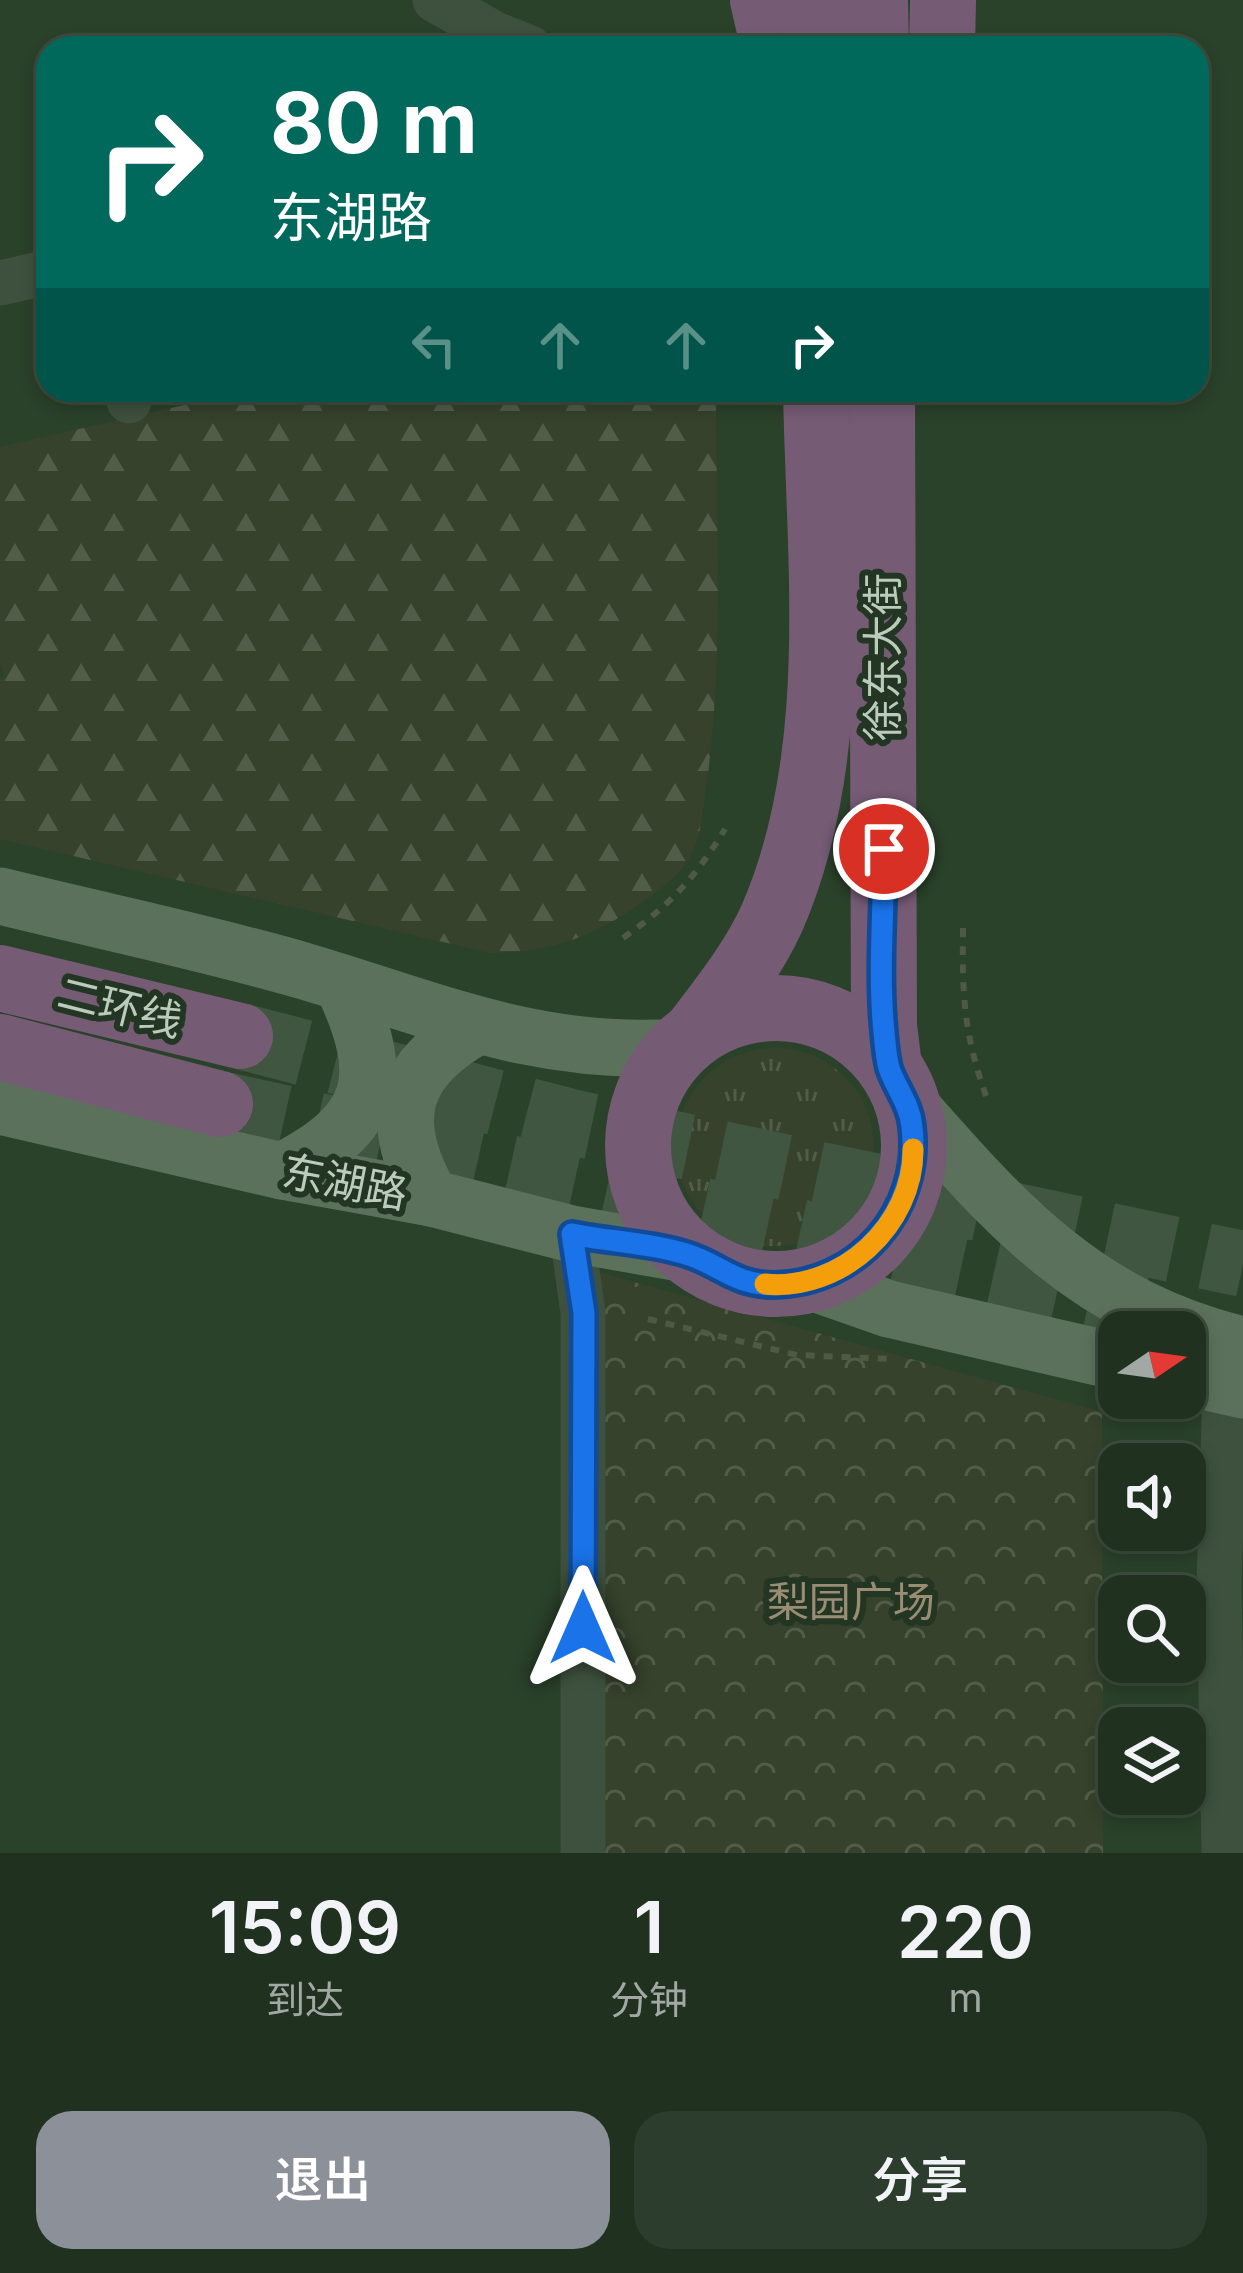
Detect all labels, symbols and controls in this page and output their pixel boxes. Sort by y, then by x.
text: 80 m [270,72,478,173]
icon: right [72,84,228,240]
text: 东湖路 [270,185,432,250]
icon: left [401,312,467,378]
icon: ahead [527,312,593,378]
icon: ahead [653,312,719,378]
icon: right [779,312,845,378]
street label: 徐东大街 [857,573,908,741]
pin [833,798,935,900]
icon: arrive [851,816,917,882]
street label: 二环线 [53,967,187,1047]
street label: 东湖路 [278,1144,412,1219]
north arrow [1098,1311,1206,1419]
map controls [1098,1311,1206,1815]
button: sound [1098,1443,1206,1551]
position arrow [520,1565,646,1691]
button: search [1098,1575,1206,1683]
park label: 梨园广场 [767,1576,935,1627]
button: layers [1098,1707,1206,1815]
text: 15:09 [209,1883,401,1970]
text: 1 [634,1883,664,1970]
text: 220 [897,1888,1034,1975]
text: m [948,1974,983,2021]
text: 到达 [266,1976,344,2023]
text: 分钟 [610,1976,688,2023]
button: 退出 [36,2111,610,2249]
button: 分享 [634,2111,1207,2249]

